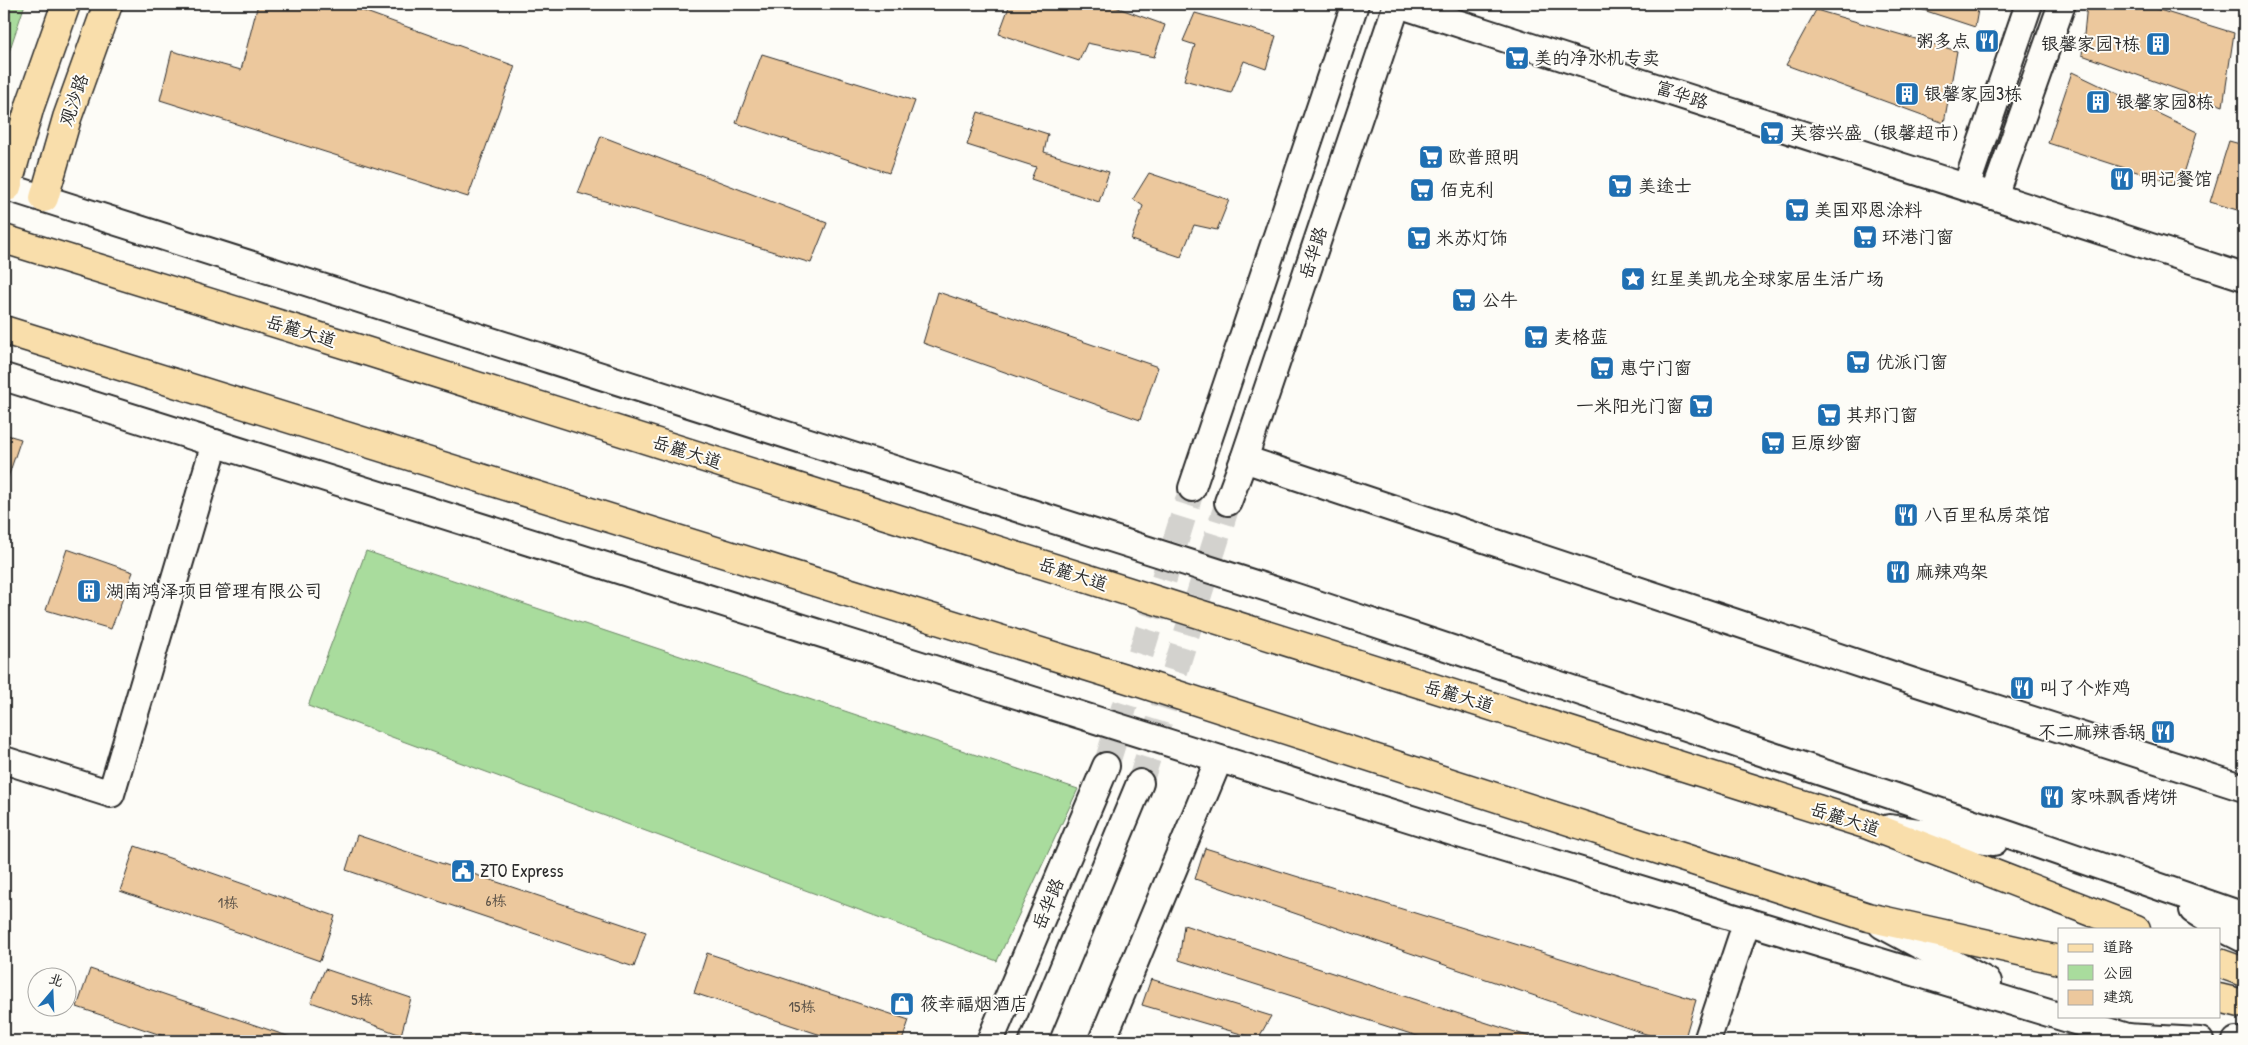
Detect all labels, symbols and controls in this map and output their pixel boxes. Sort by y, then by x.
place label: 粥多点 [1916,28,1970,53]
restaurant icon: 粥多点 [1974,28,2000,54]
place label: 银馨家园7栋 [2041,31,2140,56]
building icon: 银馨家园7栋 [2145,31,2171,57]
supermarket icon: 美的净水机专卖 [1504,45,1530,71]
place label: 美的净水机专卖 [1534,45,1660,70]
street label: 观沙路 [53,70,94,129]
street label: 富华路 [1653,74,1712,115]
building icon: 银馨家园3栋 [1894,81,1920,107]
place label: 银馨家园3栋 [1924,81,2022,106]
building icon: 银馨家园8栋 [2085,89,2111,115]
place label: 银馨家园8栋 [2116,89,2214,114]
supermarket icon: 芙蓉兴盛（银馨超市） [1759,120,1785,146]
place label: 芙蓉兴盛（银馨超市） [1790,120,1970,145]
supermarket icon: 欧普照明 [1418,144,1444,170]
place label: 欧普照明 [1448,144,1520,169]
restaurant icon: 明记餐馆 [2109,166,2135,192]
place label: 明记餐馆 [2140,166,2212,191]
supermarket icon: 美途士 [1607,173,1633,199]
place label: 美途士 [1638,173,1692,198]
supermarket icon: 佰克利 [1409,177,1435,203]
place label: 佰克利 [1440,177,1494,202]
supermarket icon: 美国邓恩涂料 [1784,197,1810,223]
place label: 美国邓恩涂料 [1814,197,1922,222]
street label: 岳华路 [1292,223,1333,282]
supermarket icon: 环港门窗 [1852,224,1878,250]
place label: 环港门窗 [1882,224,1954,249]
supermarket icon: 米苏灯饰 [1406,225,1432,251]
place label: 米苏灯饰 [1436,225,1508,250]
place icon: 红星美凯龙全球家居生活广场 [1620,266,1646,292]
place label: 红星美凯龙全球家居生活广场 [1650,266,1884,291]
supermarket icon: 公牛 [1451,287,1477,313]
place label: 公牛 [1482,287,1518,312]
street label: 岳麓大道 [263,308,339,353]
supermarket icon: 麦格蓝 [1523,324,1549,350]
place label: 麦格蓝 [1554,324,1608,349]
supermarket icon: 优派门窗 [1845,349,1871,375]
place label: 优派门窗 [1876,349,1948,374]
supermarket icon: 惠宁门窗 [1589,355,1615,381]
place label: 惠宁门窗 [1620,355,1692,380]
place label: 一米阳光门窗 [1576,393,1684,418]
supermarket icon: 一米阳光门窗 [1688,393,1714,419]
supermarket icon: 其邦门窗 [1816,402,1842,428]
place label: 其邦门窗 [1846,402,1918,427]
street label: 岳麓大道 [649,429,725,475]
supermarket icon: 巨原纱窗 [1760,430,1786,456]
place label: 巨原纱窗 [1790,430,1862,455]
restaurant icon: 八百里私房菜馆 [1893,502,1919,528]
place label: 八百里私房菜馆 [1924,502,2050,527]
street label: 岳麓大道 [1035,551,1111,597]
restaurant icon: 麻辣鸡架 [1885,559,1911,585]
place label: 麻辣鸡架 [1916,559,1988,584]
building icon: 湖南鸿泽项目管理有限公司 [76,578,102,604]
place label: 湖南鸿泽项目管理有限公司 [106,578,322,603]
street label: 岳麓大道 [1421,673,1497,718]
restaurant icon: 叫了个炸鸡 [2009,675,2035,701]
place label: 叫了个炸鸡 [2040,675,2130,700]
place label: 不二麻辣香锅 [2038,719,2146,744]
restaurant icon: 不二麻辣香锅 [2150,719,2176,745]
restaurant icon: 家味飘香烤饼 [2039,784,2065,810]
place label: 家味飘香烤饼 [2070,784,2178,809]
street label: 岳麓大道 [1807,796,1883,842]
public building icon: ZTO Express [450,858,476,884]
place label: ZTO Express [480,858,563,883]
street label: 岳华路 [1025,874,1070,934]
house number: 6栋 [486,890,507,911]
house number: 1栋 [218,892,238,913]
legend [2058,928,2220,1018]
text: 道路 [2103,936,2133,957]
text: 公园 [2103,962,2133,983]
north arrow [28,968,78,1018]
text: 北 [47,968,66,990]
text: 建筑 [2103,986,2133,1007]
house number: 5栋 [351,989,373,1010]
shop icon: 筱幸福烟酒店 [889,991,915,1017]
place label: 筱幸福烟酒店 [920,991,1028,1016]
house number: 15栋 [789,996,815,1017]

